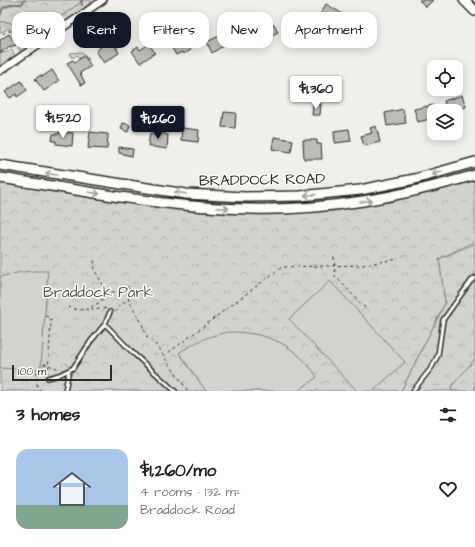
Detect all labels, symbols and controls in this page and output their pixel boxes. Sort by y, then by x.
chip: Buy [12,12,65,48]
chip: Rent [73,12,131,48]
chip: Filters [139,12,209,48]
chip: New [217,12,273,48]
chip: Apartment [281,12,377,48]
map controls [427,60,463,140]
button: locate [427,60,463,96]
pin: $1,360 [283,76,349,110]
text: $1,360 [299,80,333,98]
button: layers [427,104,463,140]
pin: $1,520 [30,105,96,139]
pin: $1,260 [125,106,191,140]
text: $1,520 [45,109,81,127]
text: $1,260 [140,110,176,128]
street label: BRADDOCK ROAD [199,168,326,192]
one-way arrow [431,169,444,177]
one-way arrow [45,170,58,178]
one-way arrow [87,189,100,197]
one-way arrow [174,189,187,197]
one-way arrow [304,192,317,199]
one-way arrow [359,197,372,205]
one-way arrow [216,205,229,212]
park label: Braddock Park [43,282,153,303]
scale bar [12,363,112,382]
text: 100 m [18,364,46,379]
text: 3 homes [16,403,80,427]
icon: filters [437,404,459,426]
text: $1,260/mo [140,459,216,483]
icon: home [48,465,96,513]
icon: heart [437,478,459,500]
text: 4 rooms · 132 m² [140,483,241,501]
text: Braddock Road [140,501,235,519]

